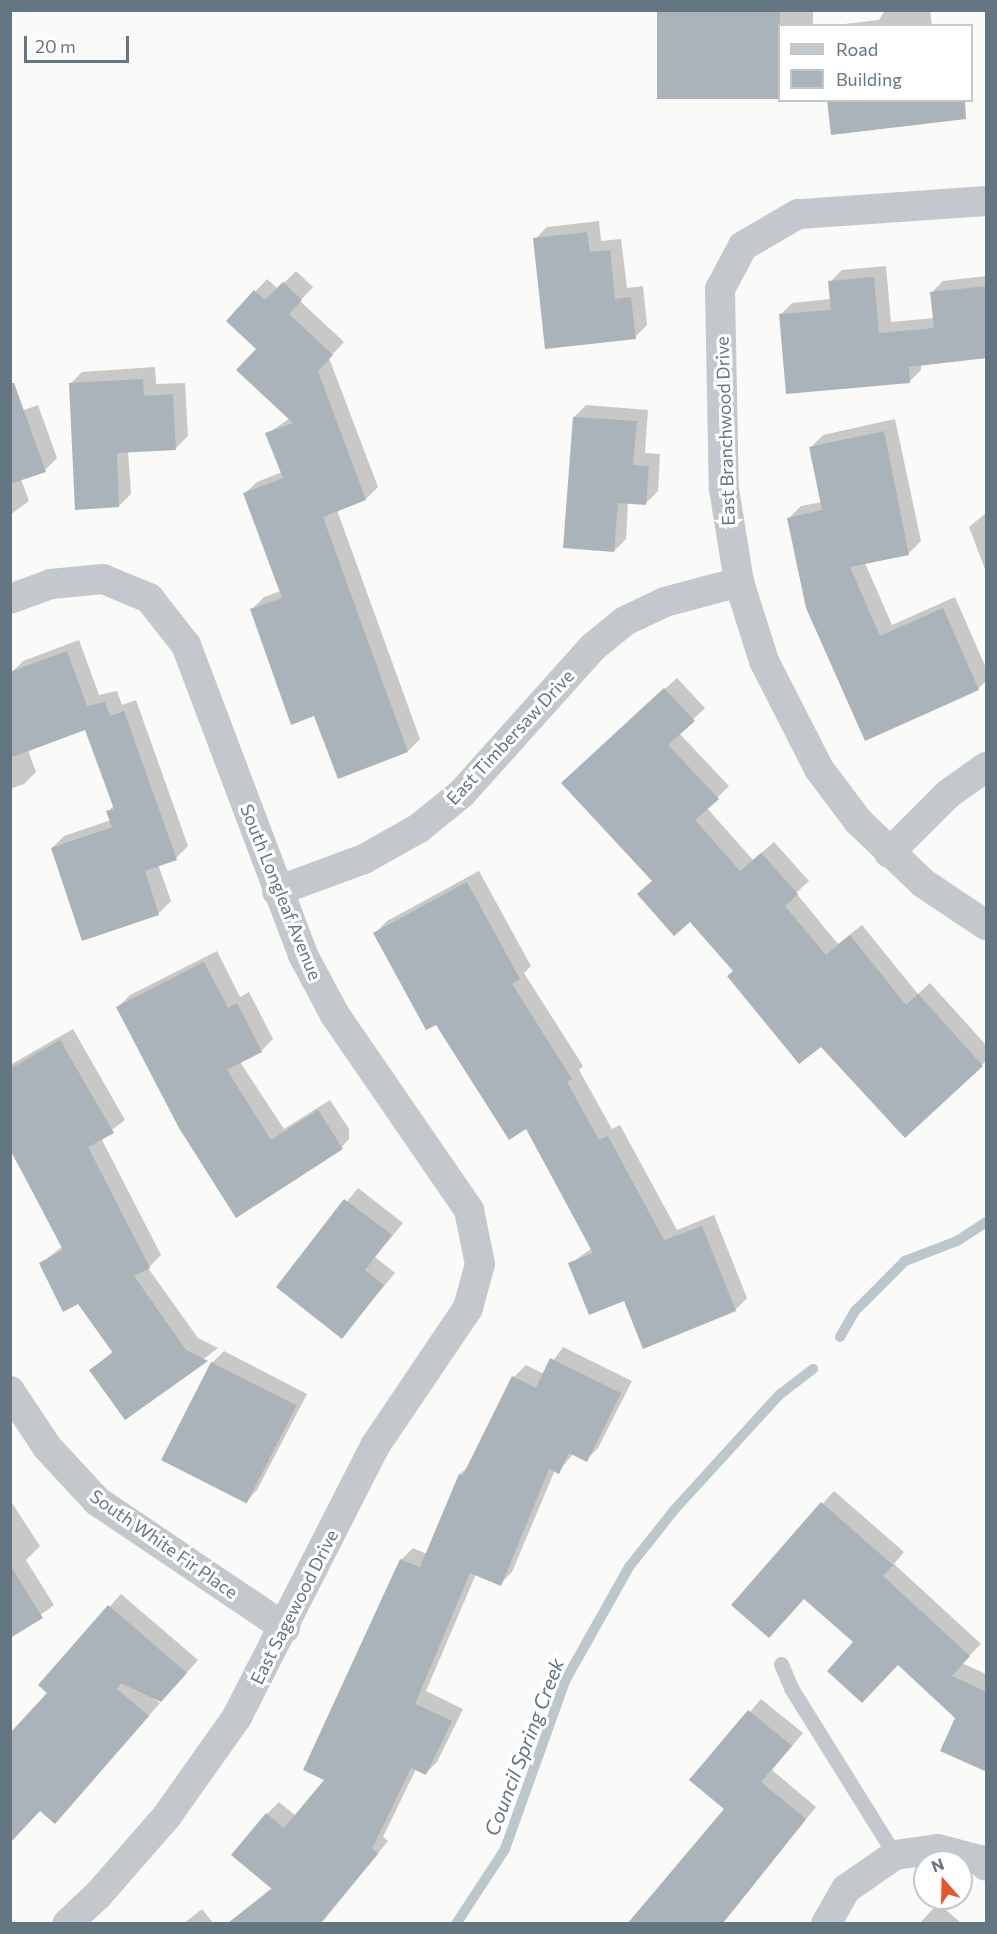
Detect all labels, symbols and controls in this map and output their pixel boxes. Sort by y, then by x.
scale bar [27,24,132,62]
legend [778,24,973,102]
text: 20 m [35,35,76,57]
text: Road [836,38,878,60]
text: Building [836,68,902,90]
street label: East Branchwood Drive [711,336,739,526]
street label: East Timbersaw Drive [442,665,578,809]
street label: South Longleaf Avenue [236,801,326,983]
street label: South White Fir Place [86,1485,242,1603]
street label: East Sagewood Drive [246,1526,342,1688]
water label: Council Spring Creek [479,1655,569,1839]
north arrow [913,1850,973,1910]
text: N [928,1854,946,1875]

